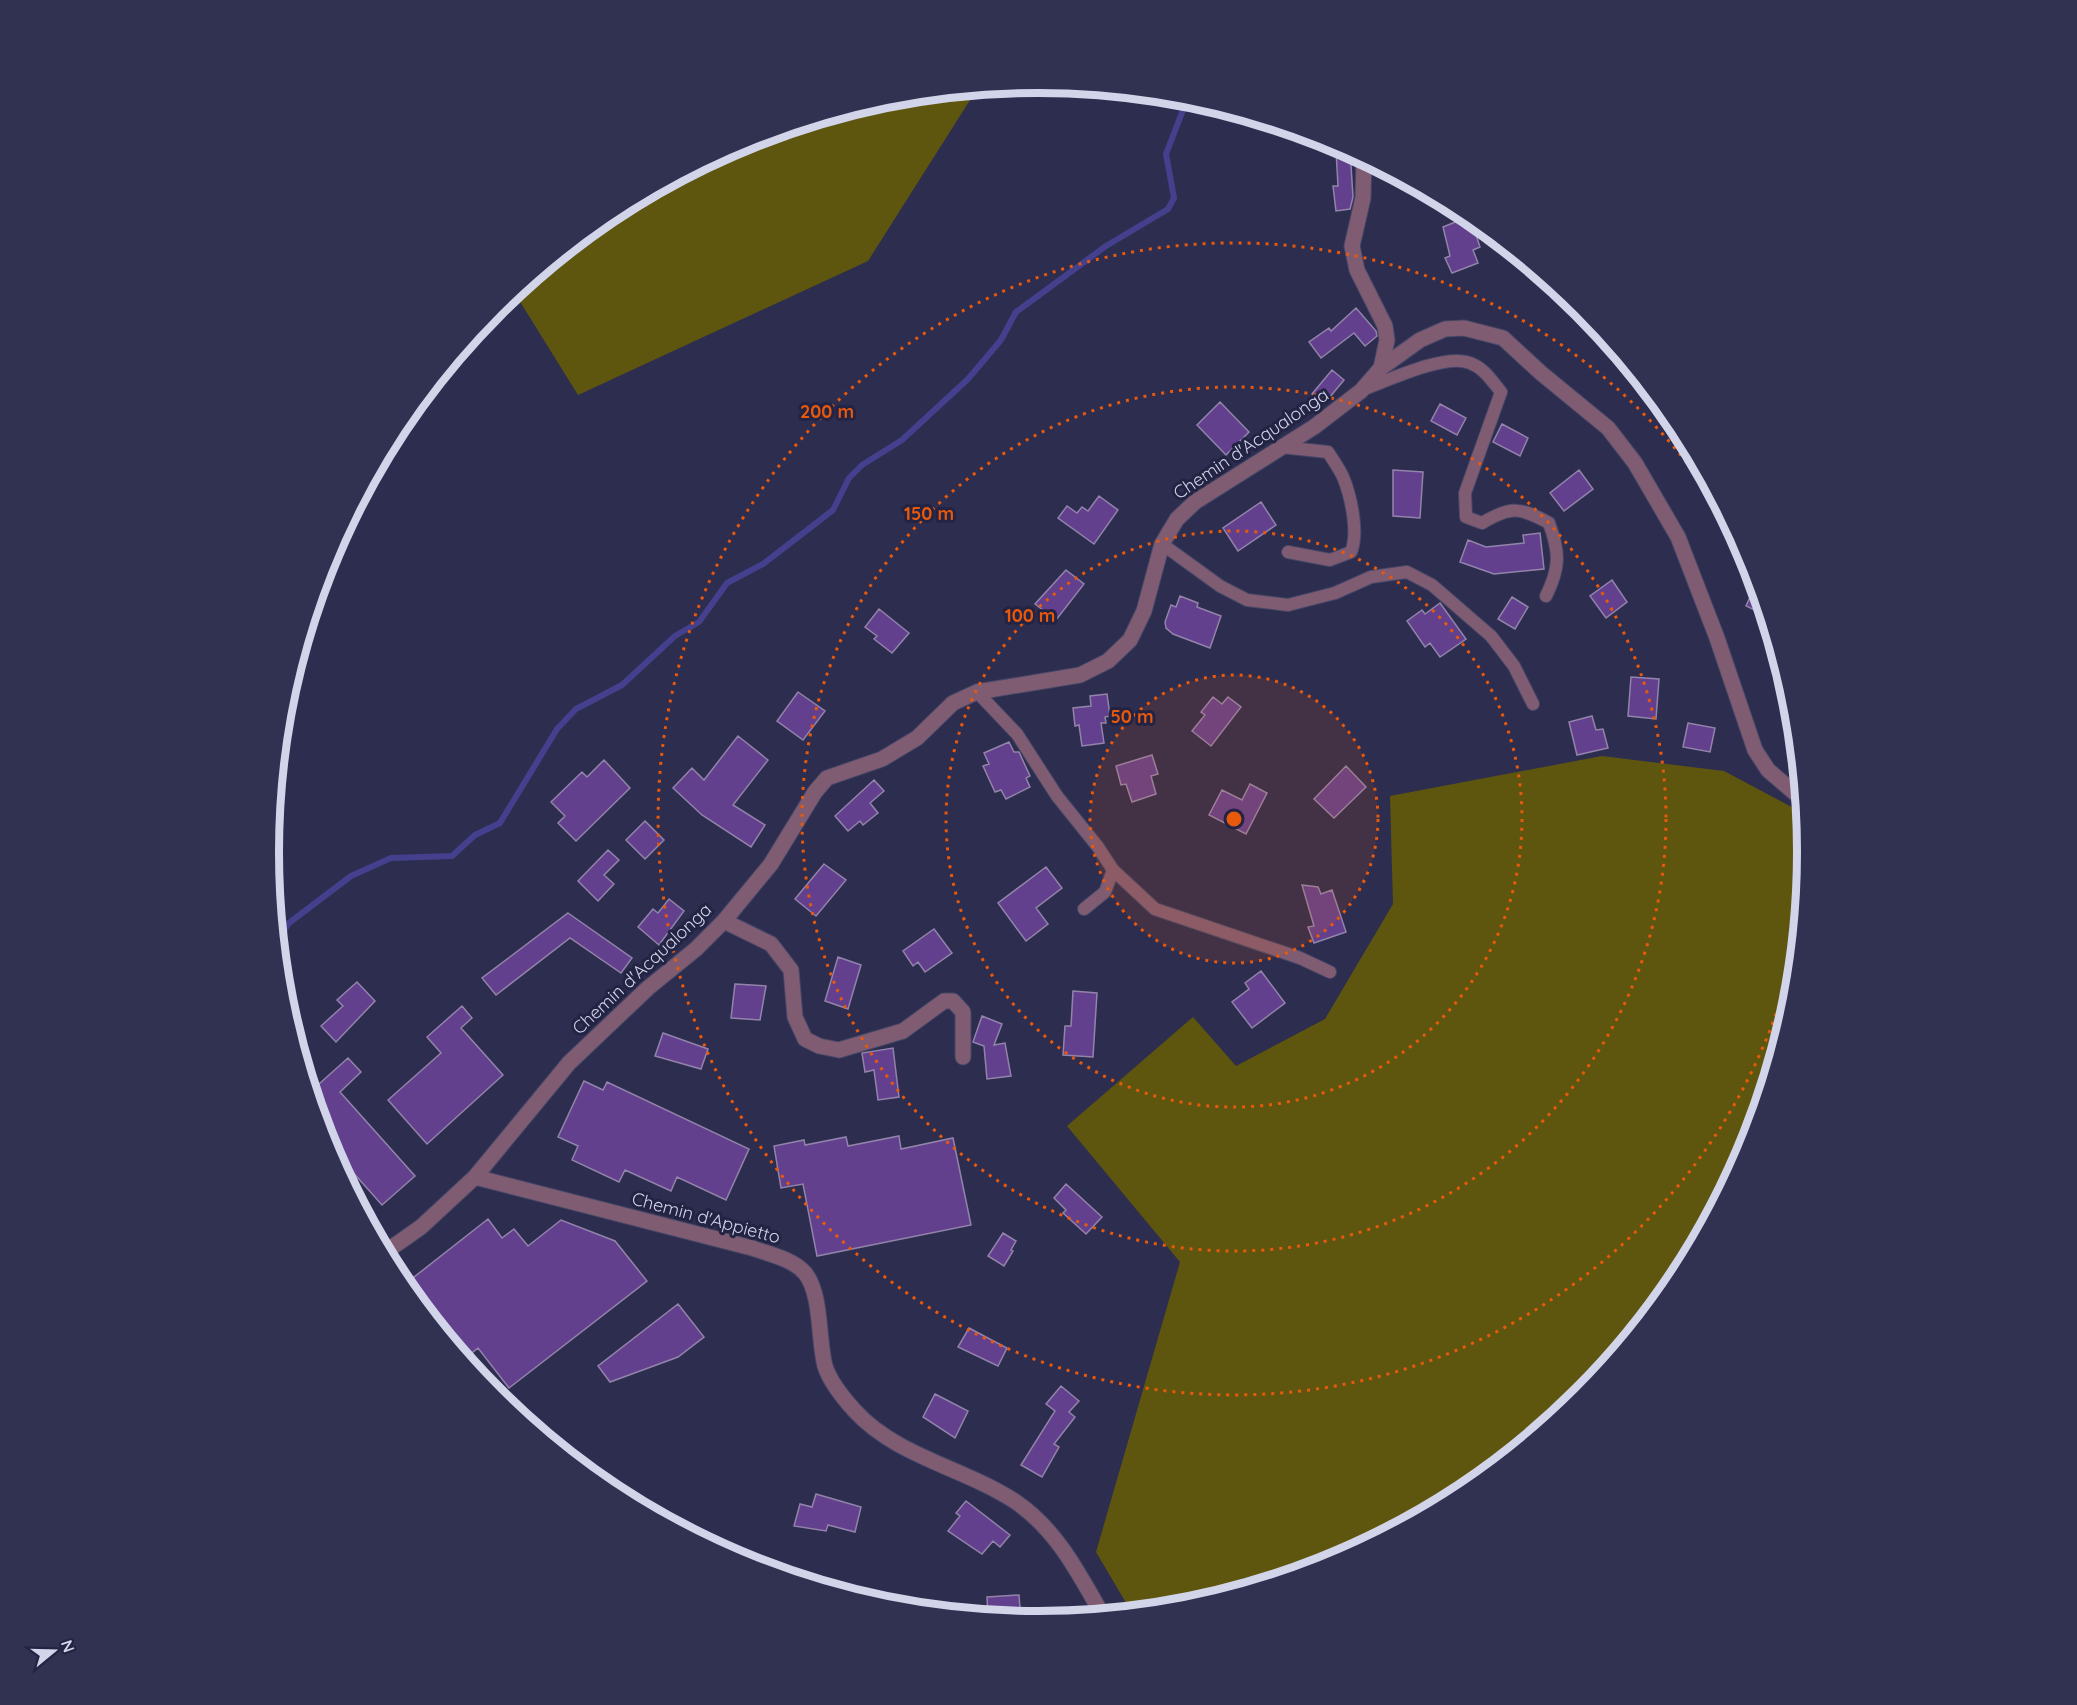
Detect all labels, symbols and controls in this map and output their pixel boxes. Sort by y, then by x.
street label: Chemin d'Acqualonga [1169,383,1333,504]
text: 200 m [800,400,854,423]
text: 150 m [904,502,954,525]
text: 100 m [1005,604,1055,627]
text: 50 m [1110,705,1154,728]
centre of rings [1224,809,1244,829]
street label: Chemin d'Acqualonga [567,898,716,1039]
street label: Chemin d'Appietto [629,1187,783,1248]
north arrow [24,1621,84,1681]
text: N [57,1637,80,1655]

